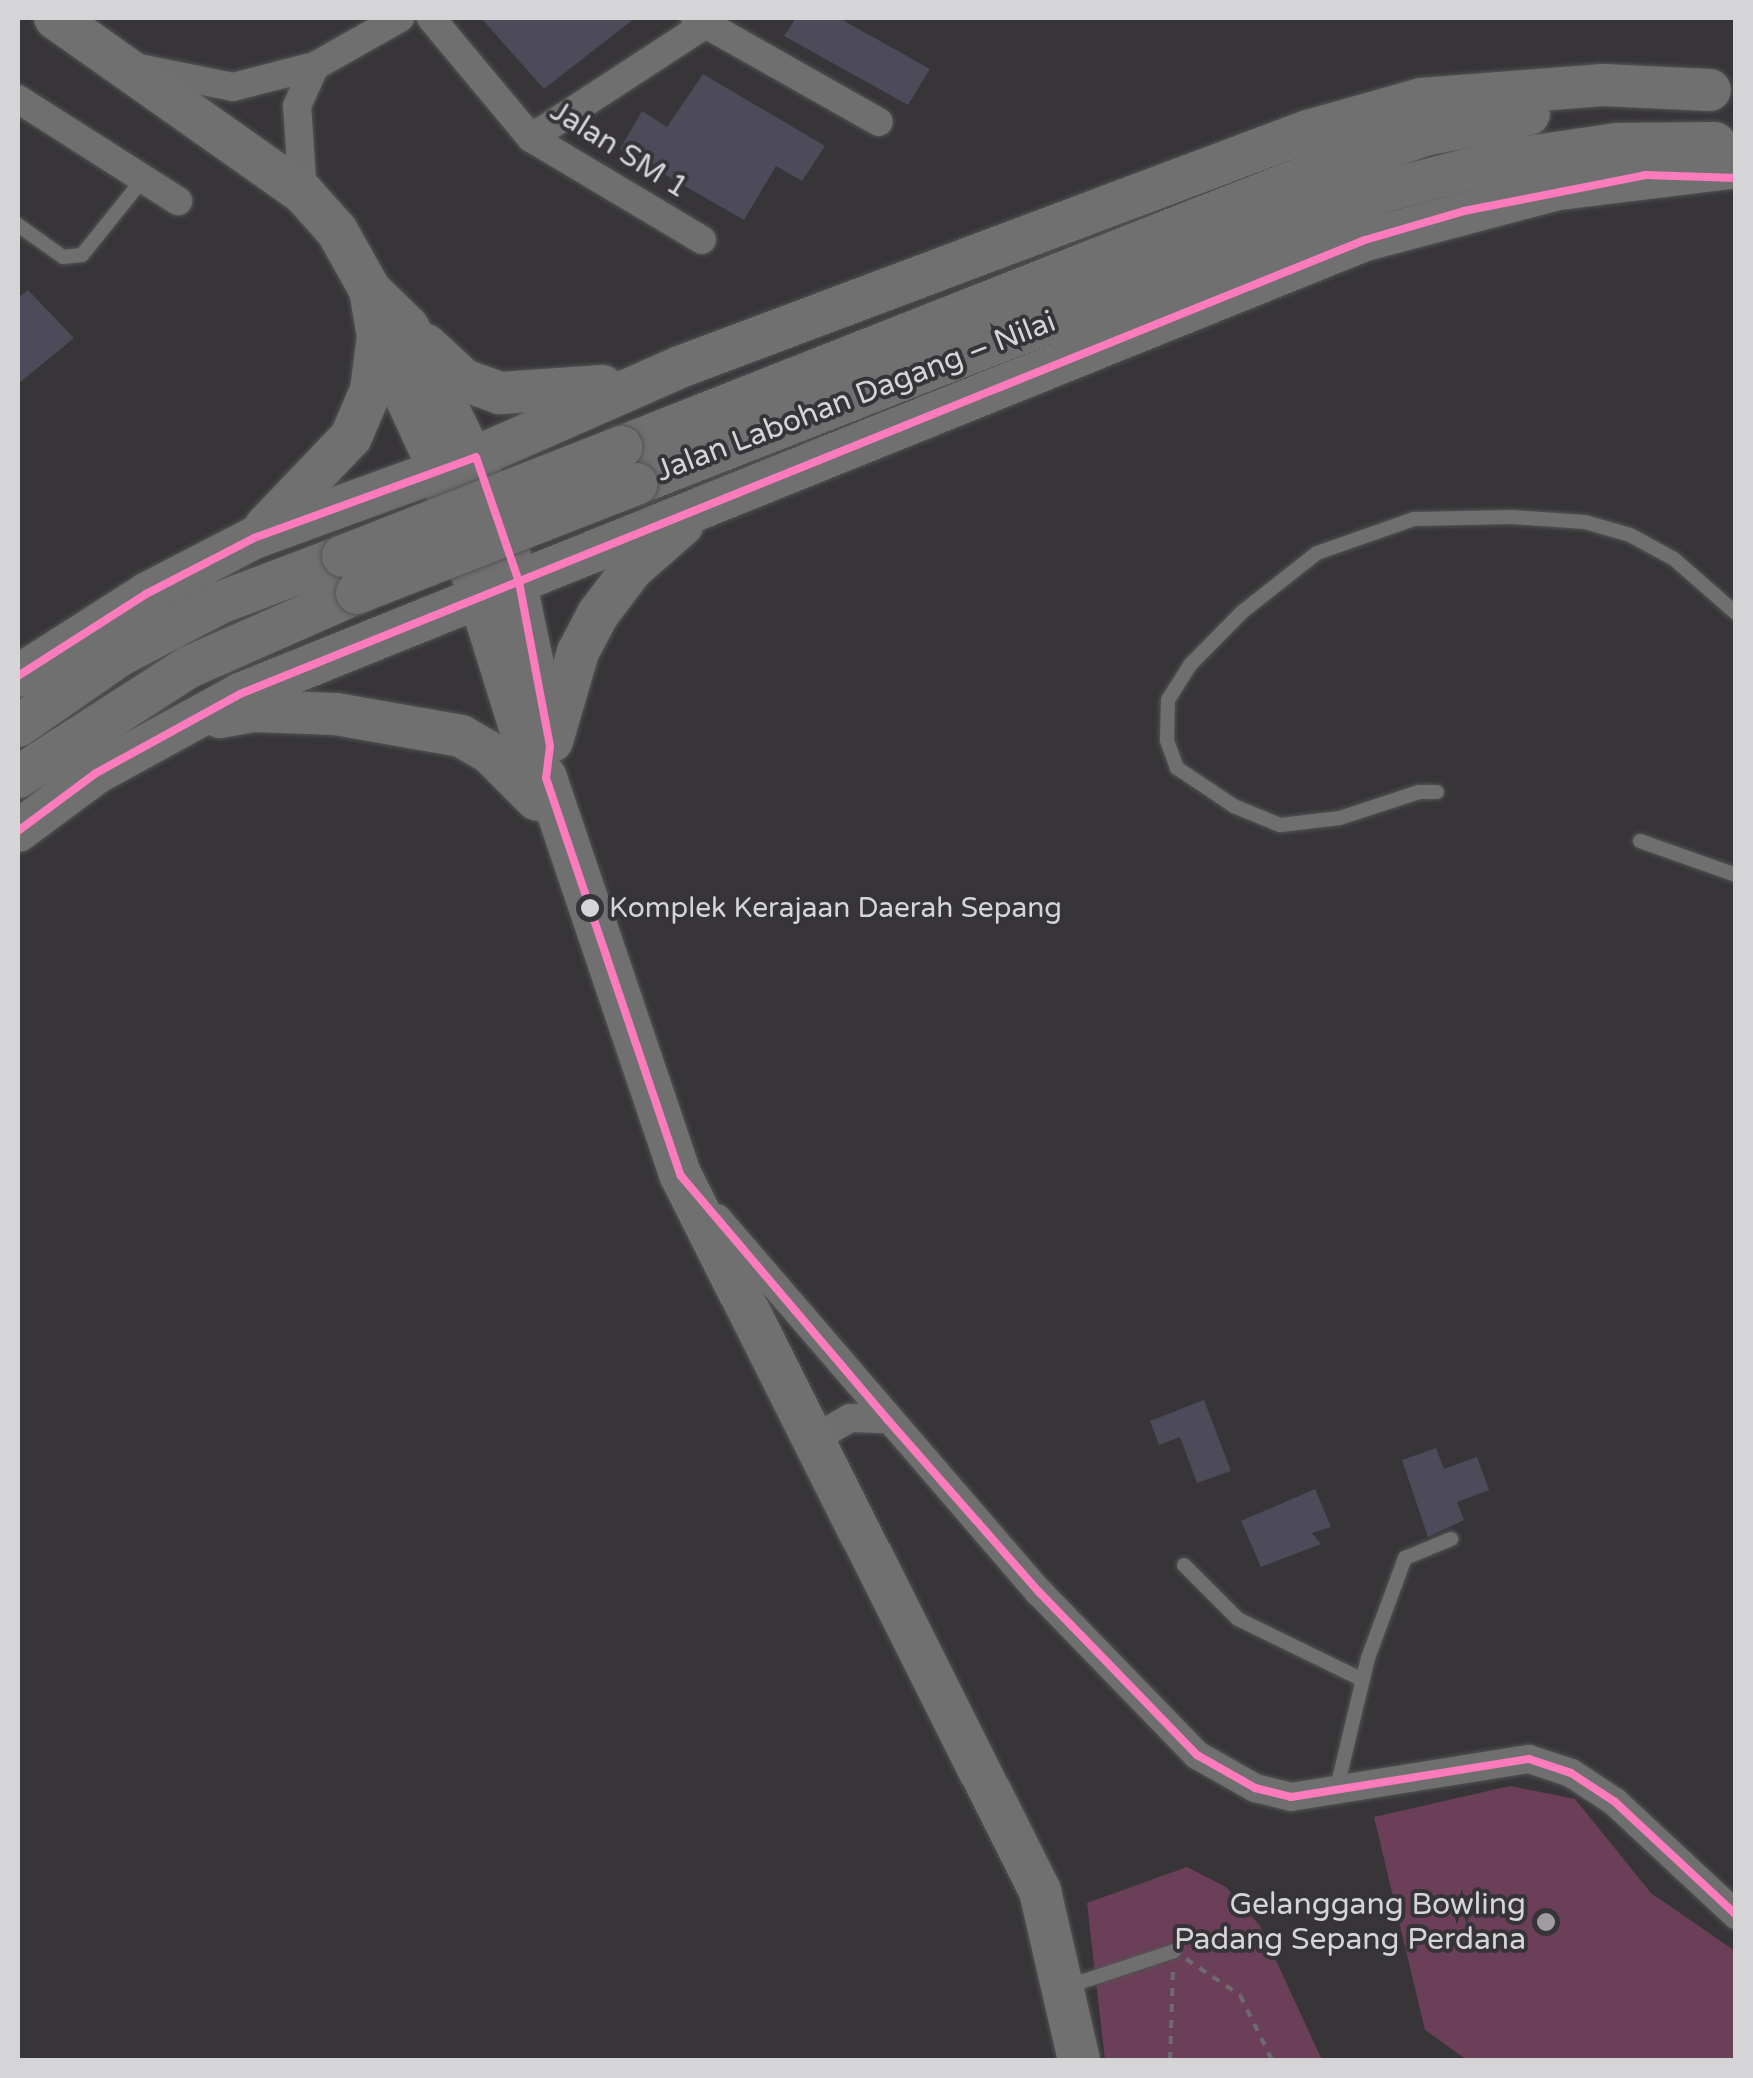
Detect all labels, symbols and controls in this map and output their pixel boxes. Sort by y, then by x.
street label: Jalan SM 1 [544,94,694,206]
street label: Jalan Labohan Dagang ‒ Nilai [651,304,1061,490]
place label: Komplek Kerajaan Daerah Sepang [609,891,1062,925]
marker: Komplek Kerajaan Daerah Sepang [580,898,600,918]
place label: Gelanggang Bowling Padang Sepang Perdana [1174,1887,1526,1958]
marker: Gelanggang Bowling Padang Sepang Perdana [1535,1911,1557,1933]

